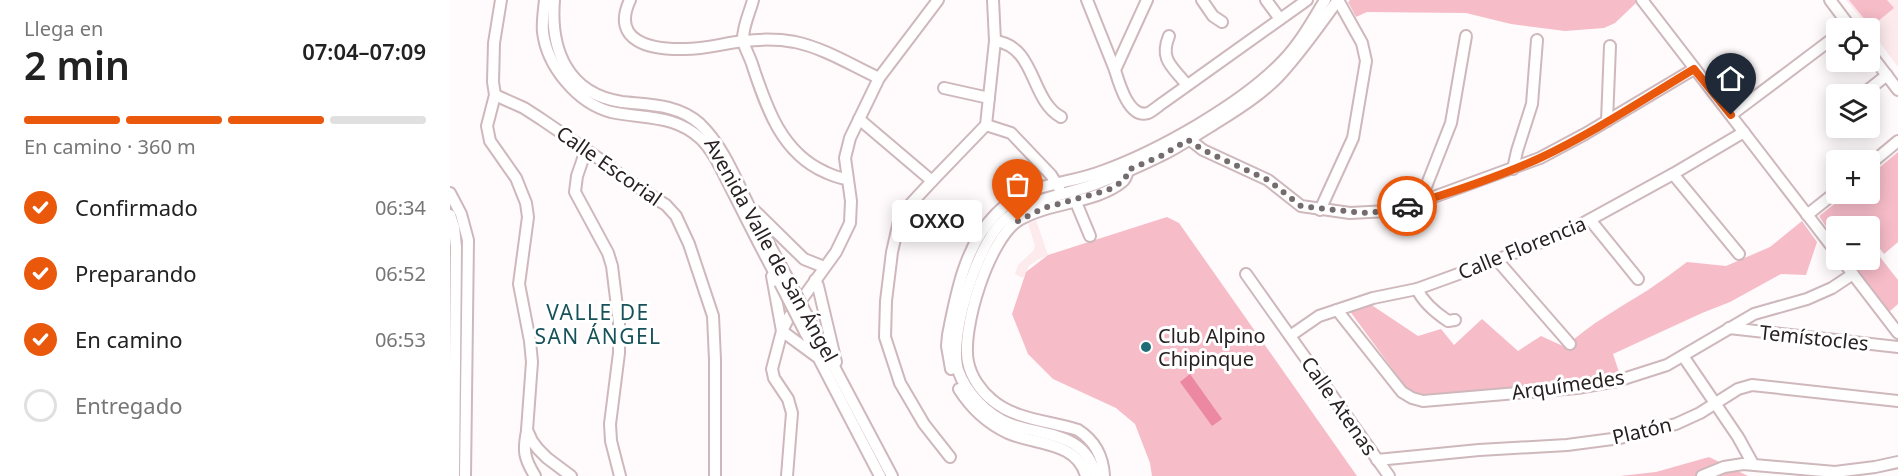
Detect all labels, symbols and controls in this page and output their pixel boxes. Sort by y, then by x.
text: Llega en [24,15,103,42]
map controls [1826,18,1880,270]
button: locate [1826,18,1880,72]
text: 07:04–07:09 [302,36,426,66]
text: 2 min [24,38,130,91]
pin [1705,53,1756,115]
icon: home [1714,62,1747,95]
button: layers [1826,84,1880,138]
street label: Calle Escorial [551,119,667,212]
text: En camino · 360 m [24,133,196,160]
street label: Avenida Valle de San Ángel [698,133,844,367]
button: + [1826,150,1880,204]
pin [992,159,1043,221]
icon: bag [1001,168,1034,201]
courier [1377,176,1437,236]
icon: car [1391,190,1424,223]
icon: check [24,191,57,224]
text: Confirmado [75,192,198,222]
text: 06:34 [375,194,426,221]
callout: OXXO [892,200,982,242]
text: OXXO [909,207,965,234]
street label: Calle Florencia [1454,210,1590,285]
button: − [1826,216,1880,270]
icon: check [24,257,57,290]
text: Preparando [75,258,197,288]
text: 06:52 [375,260,426,287]
district label: VALLE DE SAN ÁNGEL [534,298,662,350]
street label: Temístocles [1758,318,1870,357]
place label: Club Alpino Chipinque [1158,322,1266,372]
icon: check [24,323,57,356]
text: En camino [75,324,183,354]
text: 06:53 [375,326,426,353]
marker: Club Alpino Chipinque [1139,340,1153,354]
street label: Calle Atenas [1295,351,1383,461]
street label: Arquímedes [1510,363,1626,406]
text: Entregado [75,390,183,420]
street label: Platón [1610,411,1674,450]

